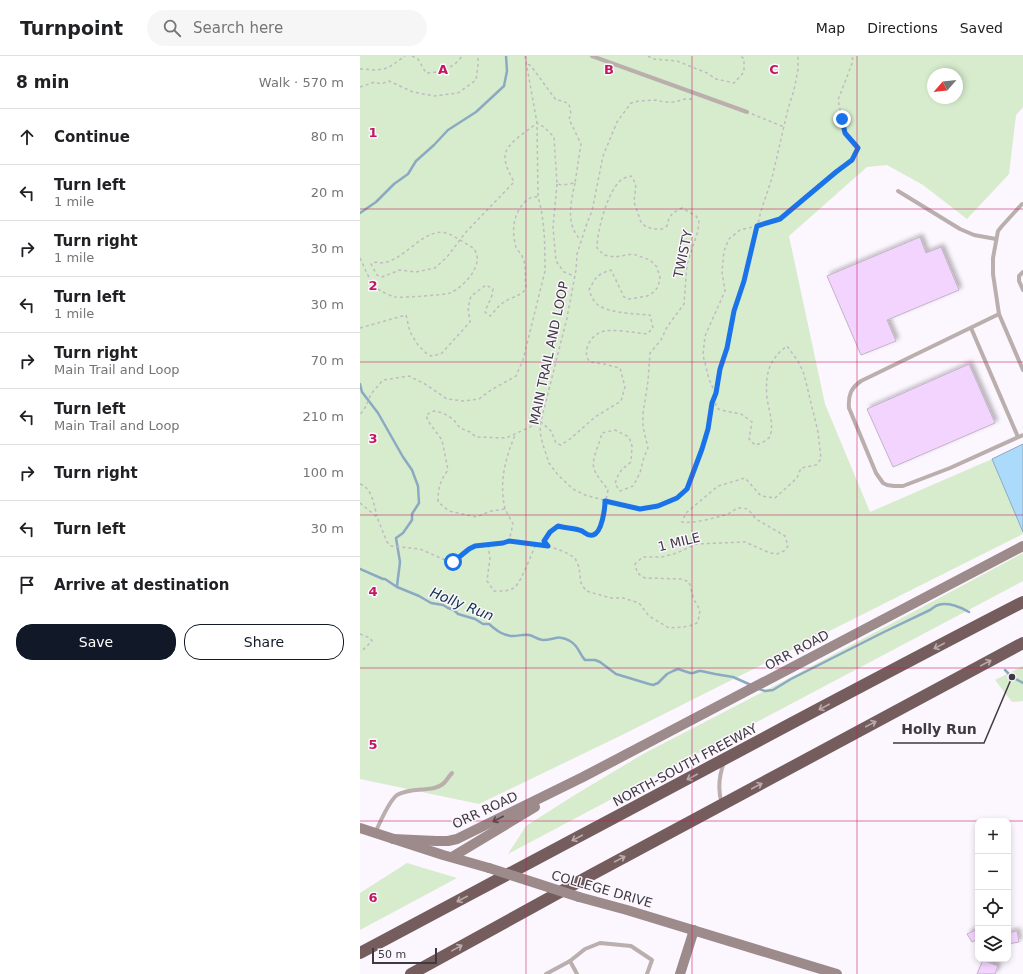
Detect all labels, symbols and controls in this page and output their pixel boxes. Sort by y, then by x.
search box [147,10,427,46]
text: Turnpoint [20,17,123,39]
icon: search [161,17,183,39]
text: Search here [193,19,283,37]
text: Map [816,20,845,36]
text: Directions [867,20,938,36]
text: Saved [960,20,1003,36]
text: A [438,62,448,77]
text: B [604,62,614,77]
text: C [769,62,779,77]
north arrow [927,68,963,104]
text: 8 min [16,72,69,92]
text: Walk · 570 m [259,75,344,90]
route end [833,110,851,128]
text: 1 [368,125,378,140]
icon: ahead [16,126,38,148]
text: Continue [54,128,130,146]
text: 80 m [311,129,344,144]
text: Turn left [54,176,126,194]
icon: left [16,182,38,204]
text: 20 m [311,185,344,200]
text: 1 mile [54,194,94,209]
street label: TWISTY [670,229,695,280]
text: Turn right [54,232,138,250]
icon: right [16,238,38,260]
text: 30 m [311,241,344,256]
text: 1 mile [54,250,94,265]
text: 2 [368,278,378,293]
street label: MAIN TRAIL AND LOOP [526,280,572,426]
text: Turn left [54,288,126,306]
icon: left [16,294,38,316]
text: 30 m [311,297,344,312]
text: 1 mile [54,306,94,321]
text: Turn right [54,344,138,362]
icon: right [16,350,38,372]
text: 70 m [311,353,344,368]
text: Main Trail and Loop [54,362,180,377]
text: Turn left [54,400,126,418]
icon: left [16,406,38,428]
text: 210 m [302,409,344,424]
text: Main Trail and Loop [54,418,180,433]
text: 3 [368,431,378,446]
icon: right [16,462,38,484]
text: Turn right [54,464,138,482]
text: 100 m [302,465,344,480]
icon: left [16,518,38,540]
text: Turn left [54,520,126,538]
text: 30 m [311,521,344,536]
street label: 1 MILE [656,530,702,554]
route start [444,553,462,571]
icon: arrive [16,574,38,596]
text: Arrive at destination [54,576,229,594]
text: 4 [368,584,378,599]
water label: Holly Run [428,584,496,624]
button: Save [16,624,176,660]
button: Share [184,624,344,660]
street label: ORR ROAD [762,627,832,673]
one-way arrow [933,643,945,650]
one-way arrow [979,659,991,666]
one-way arrow [818,703,830,711]
callout: Holly Run [893,717,984,743]
one-way arrow [865,720,877,728]
street label: NORTH-SOUTH FREEWAY [610,721,760,809]
text: Holly Run [901,721,977,737]
text: 5 [368,737,378,752]
one-way arrow [686,773,698,781]
one-way arrow [750,781,762,789]
street label: ORR ROAD [450,788,520,832]
one-way arrow [492,816,504,824]
map controls [975,818,1011,962]
button: + [975,818,1011,854]
one-way arrow [571,835,583,842]
button: − [975,854,1011,890]
one-way arrow [614,855,626,862]
street label: COLLEGE DRIVE [550,867,654,911]
text: 6 [368,890,378,905]
button: locate [975,890,1011,926]
one-way arrow [456,896,468,903]
button: layers [975,926,1011,962]
one-way arrow [451,944,463,952]
scale bar [372,946,437,965]
text: 50 m [378,948,406,961]

